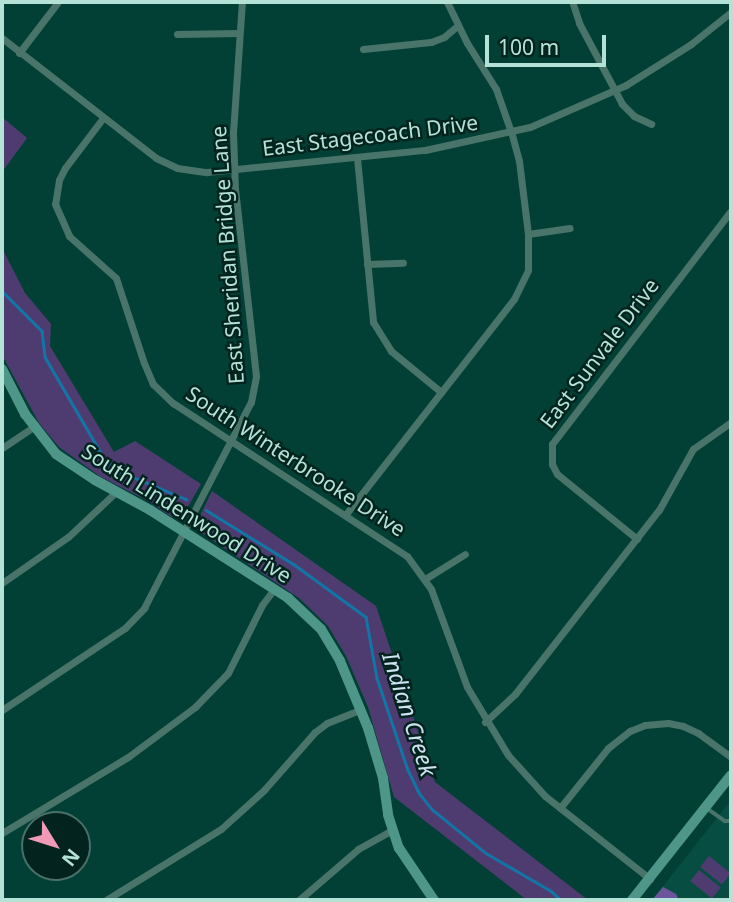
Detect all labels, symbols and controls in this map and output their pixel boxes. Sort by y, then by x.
scale bar [488,21,609,65]
text: 100 m [498,33,559,61]
street label: East Stagecoach Drive [261,109,479,161]
street label: East Sheridan Bridge Lane [205,125,249,385]
street label: East Sunvale Drive [534,273,664,433]
street label: South Winterbrooke Drive [182,381,410,541]
street label: South Lindenwood Drive [77,438,297,588]
water label: Indian Creek [377,648,443,780]
north arrow [21,811,91,881]
text: N [56,844,86,872]

